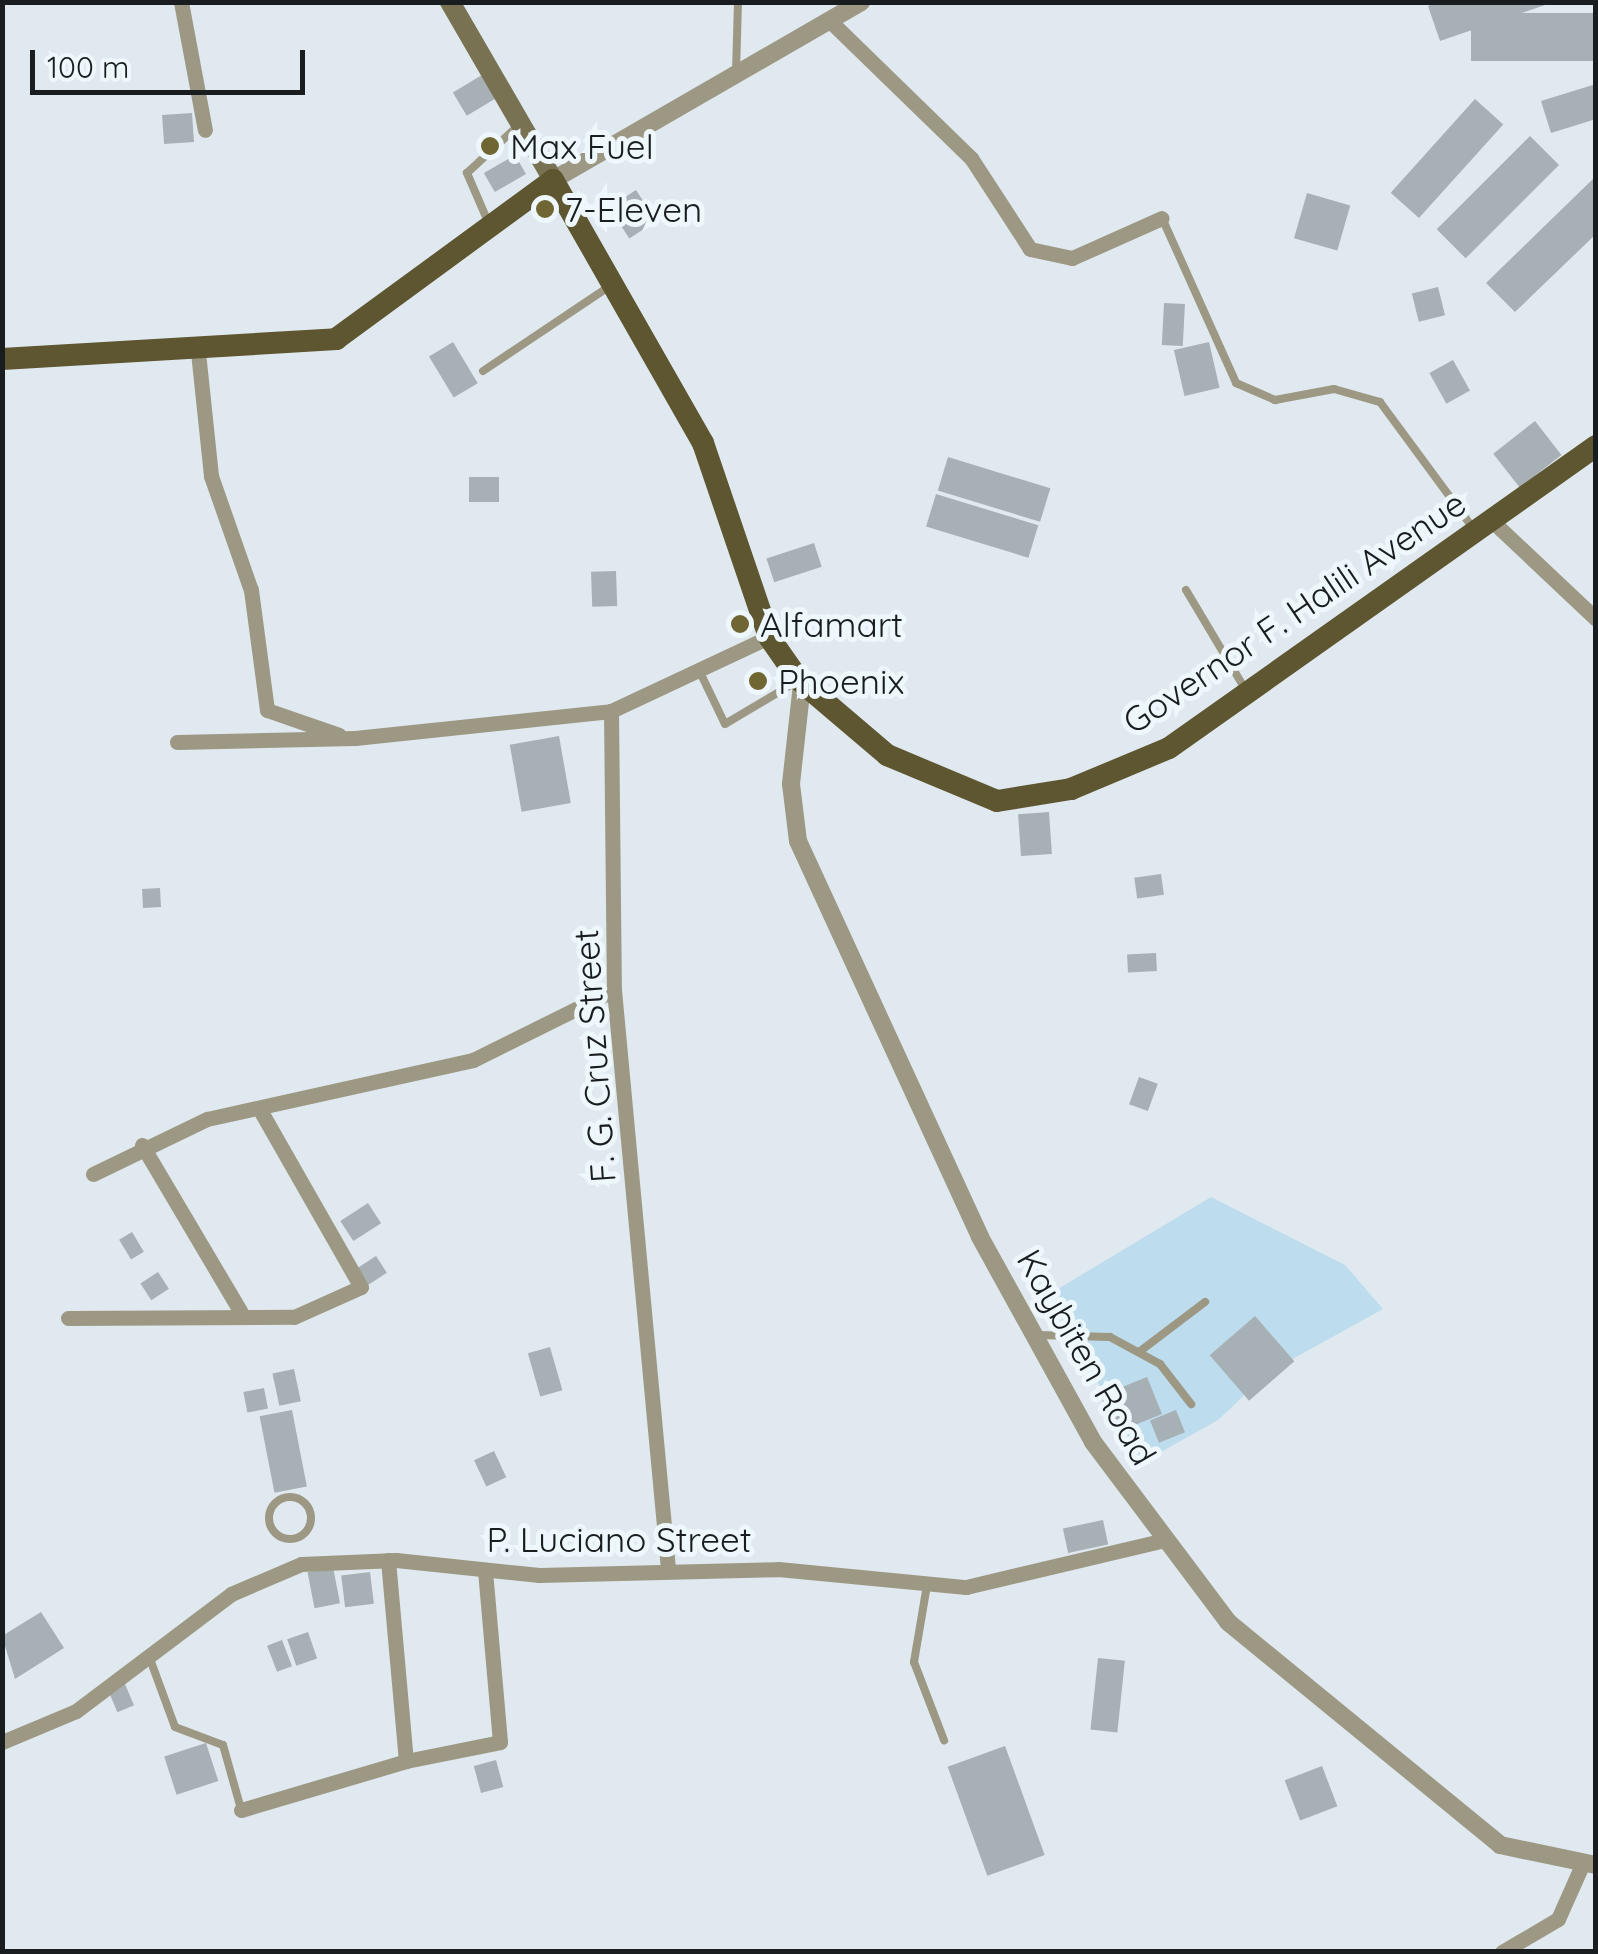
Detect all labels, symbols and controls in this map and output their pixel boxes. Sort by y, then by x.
scale bar [35,30,310,92]
text: 100 m [47,48,129,86]
place label: Max Fuel [510,125,654,167]
marker: Max Fuel [479,135,501,157]
place label: 7-Eleven [565,188,702,230]
marker: 7-Eleven [534,198,556,220]
street label: Governor F. Halili Avenue [1115,482,1473,742]
place label: Alfamart [760,603,903,645]
marker: Alfamart [729,613,751,635]
place label: Phoenix [778,660,904,702]
marker: Phoenix [747,670,769,692]
street label: F. G. Cruz Street [564,928,624,1184]
street label: Kaybiten Road [1008,1242,1166,1472]
street label: P. Luciano Street [486,1518,752,1560]

